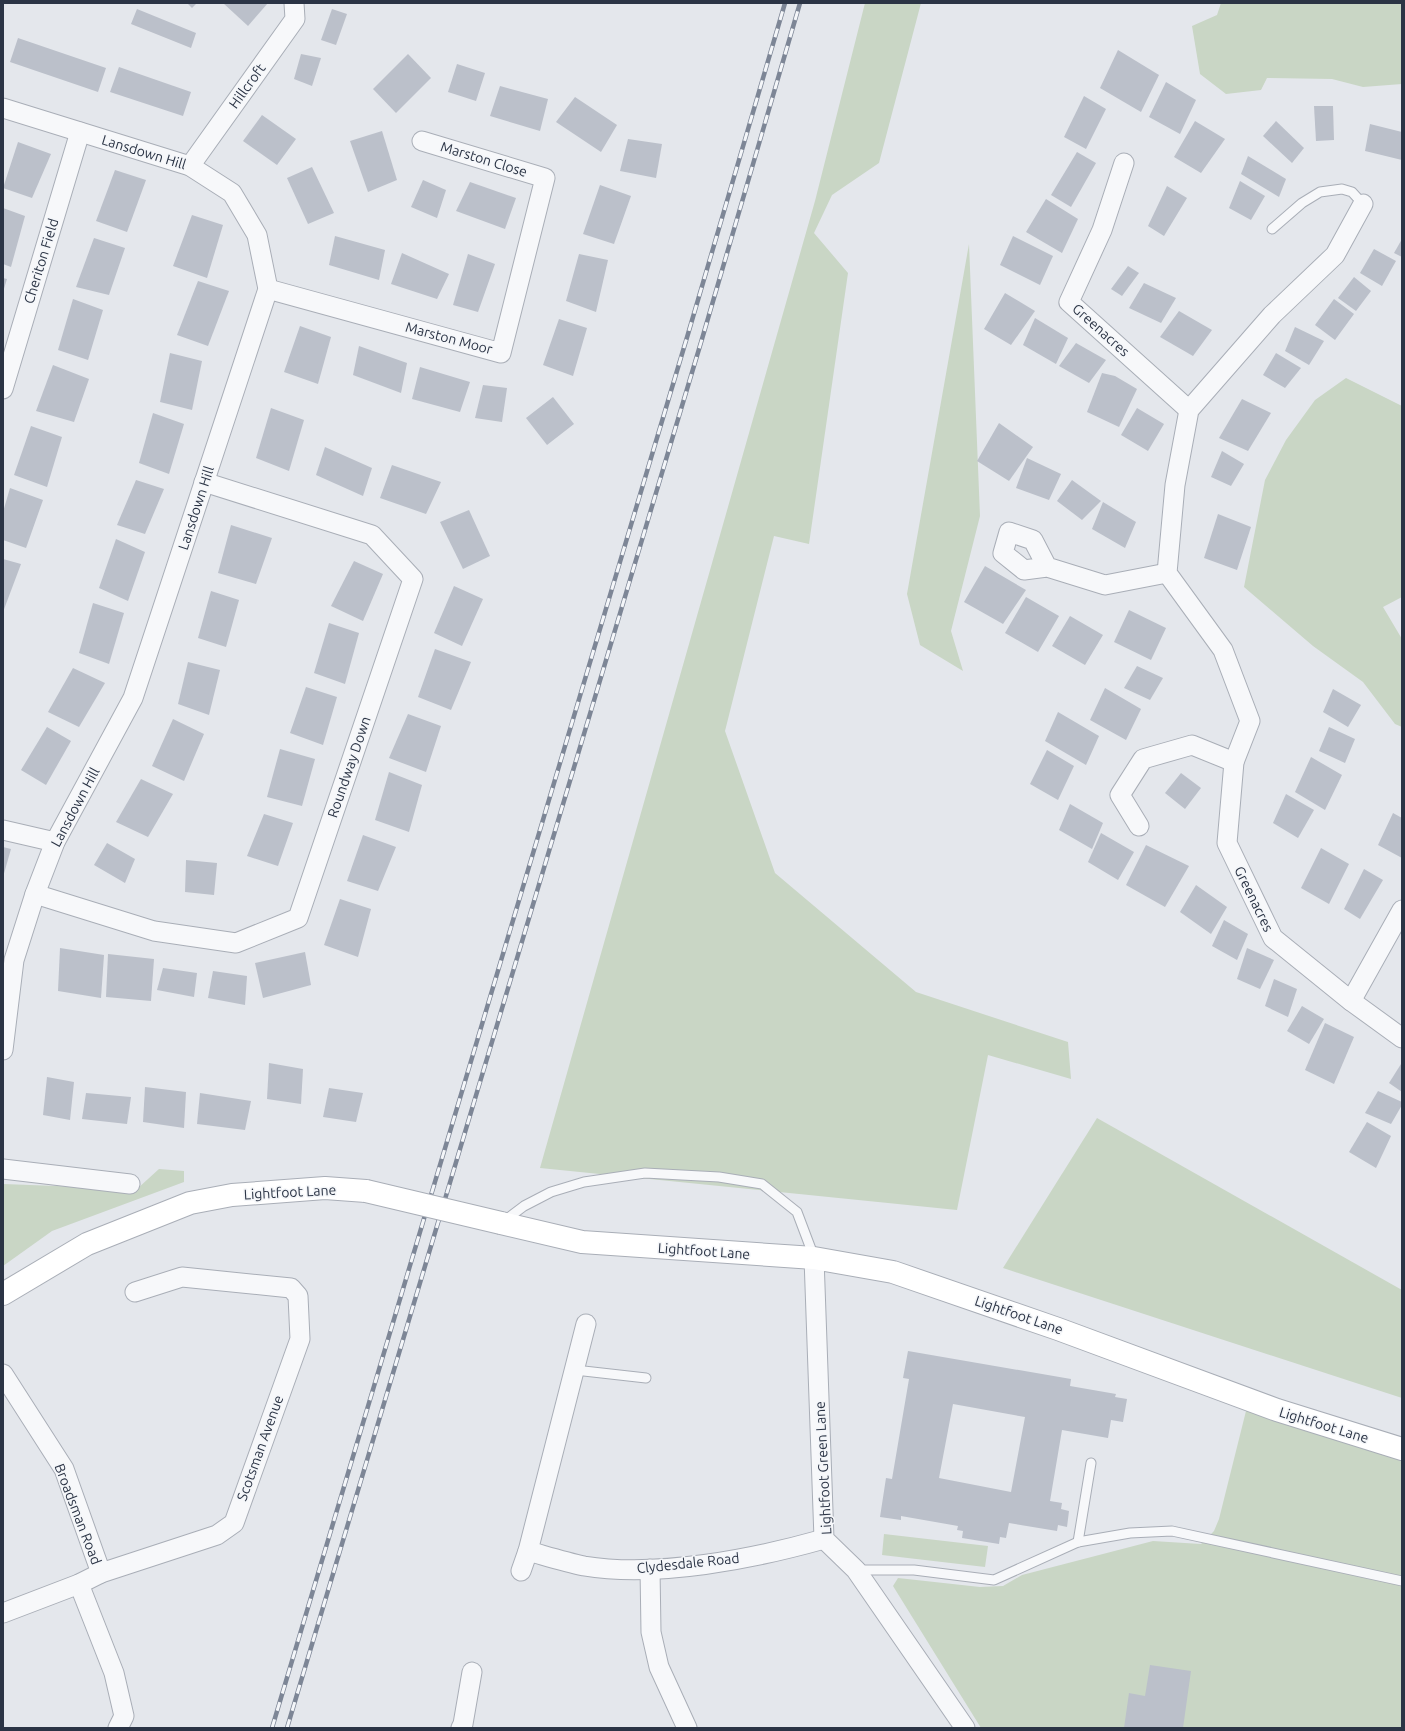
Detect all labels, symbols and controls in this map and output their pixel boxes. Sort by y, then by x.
street label: Hillcroft [225,60,269,111]
street label: Lansdown Hill [100,132,188,173]
street label: Marston Close [439,138,529,180]
street label: Cheriton Field [20,216,62,306]
street label: Greenacres [1069,300,1133,360]
street label: Marston Moor [404,319,495,357]
street label: Lansdown Hill [175,464,217,552]
street label: Roundway Down [324,714,374,820]
street label: Lansdown Hill [47,764,103,849]
street label: Greenacres [1231,864,1277,934]
street label: Lightfoot Lane [243,1182,337,1202]
street label: Lightfoot Lane [657,1240,751,1262]
street label: Lightfoot Lane [973,1292,1065,1338]
street label: Scotsman Avenue [233,1393,287,1503]
street label: Lightfoot Green Lane [812,1401,834,1535]
street label: Lightfoot Lane [1277,1404,1371,1446]
street label: Broadsman Road [51,1461,105,1567]
street label: Clydesdale Road [636,1550,740,1576]

